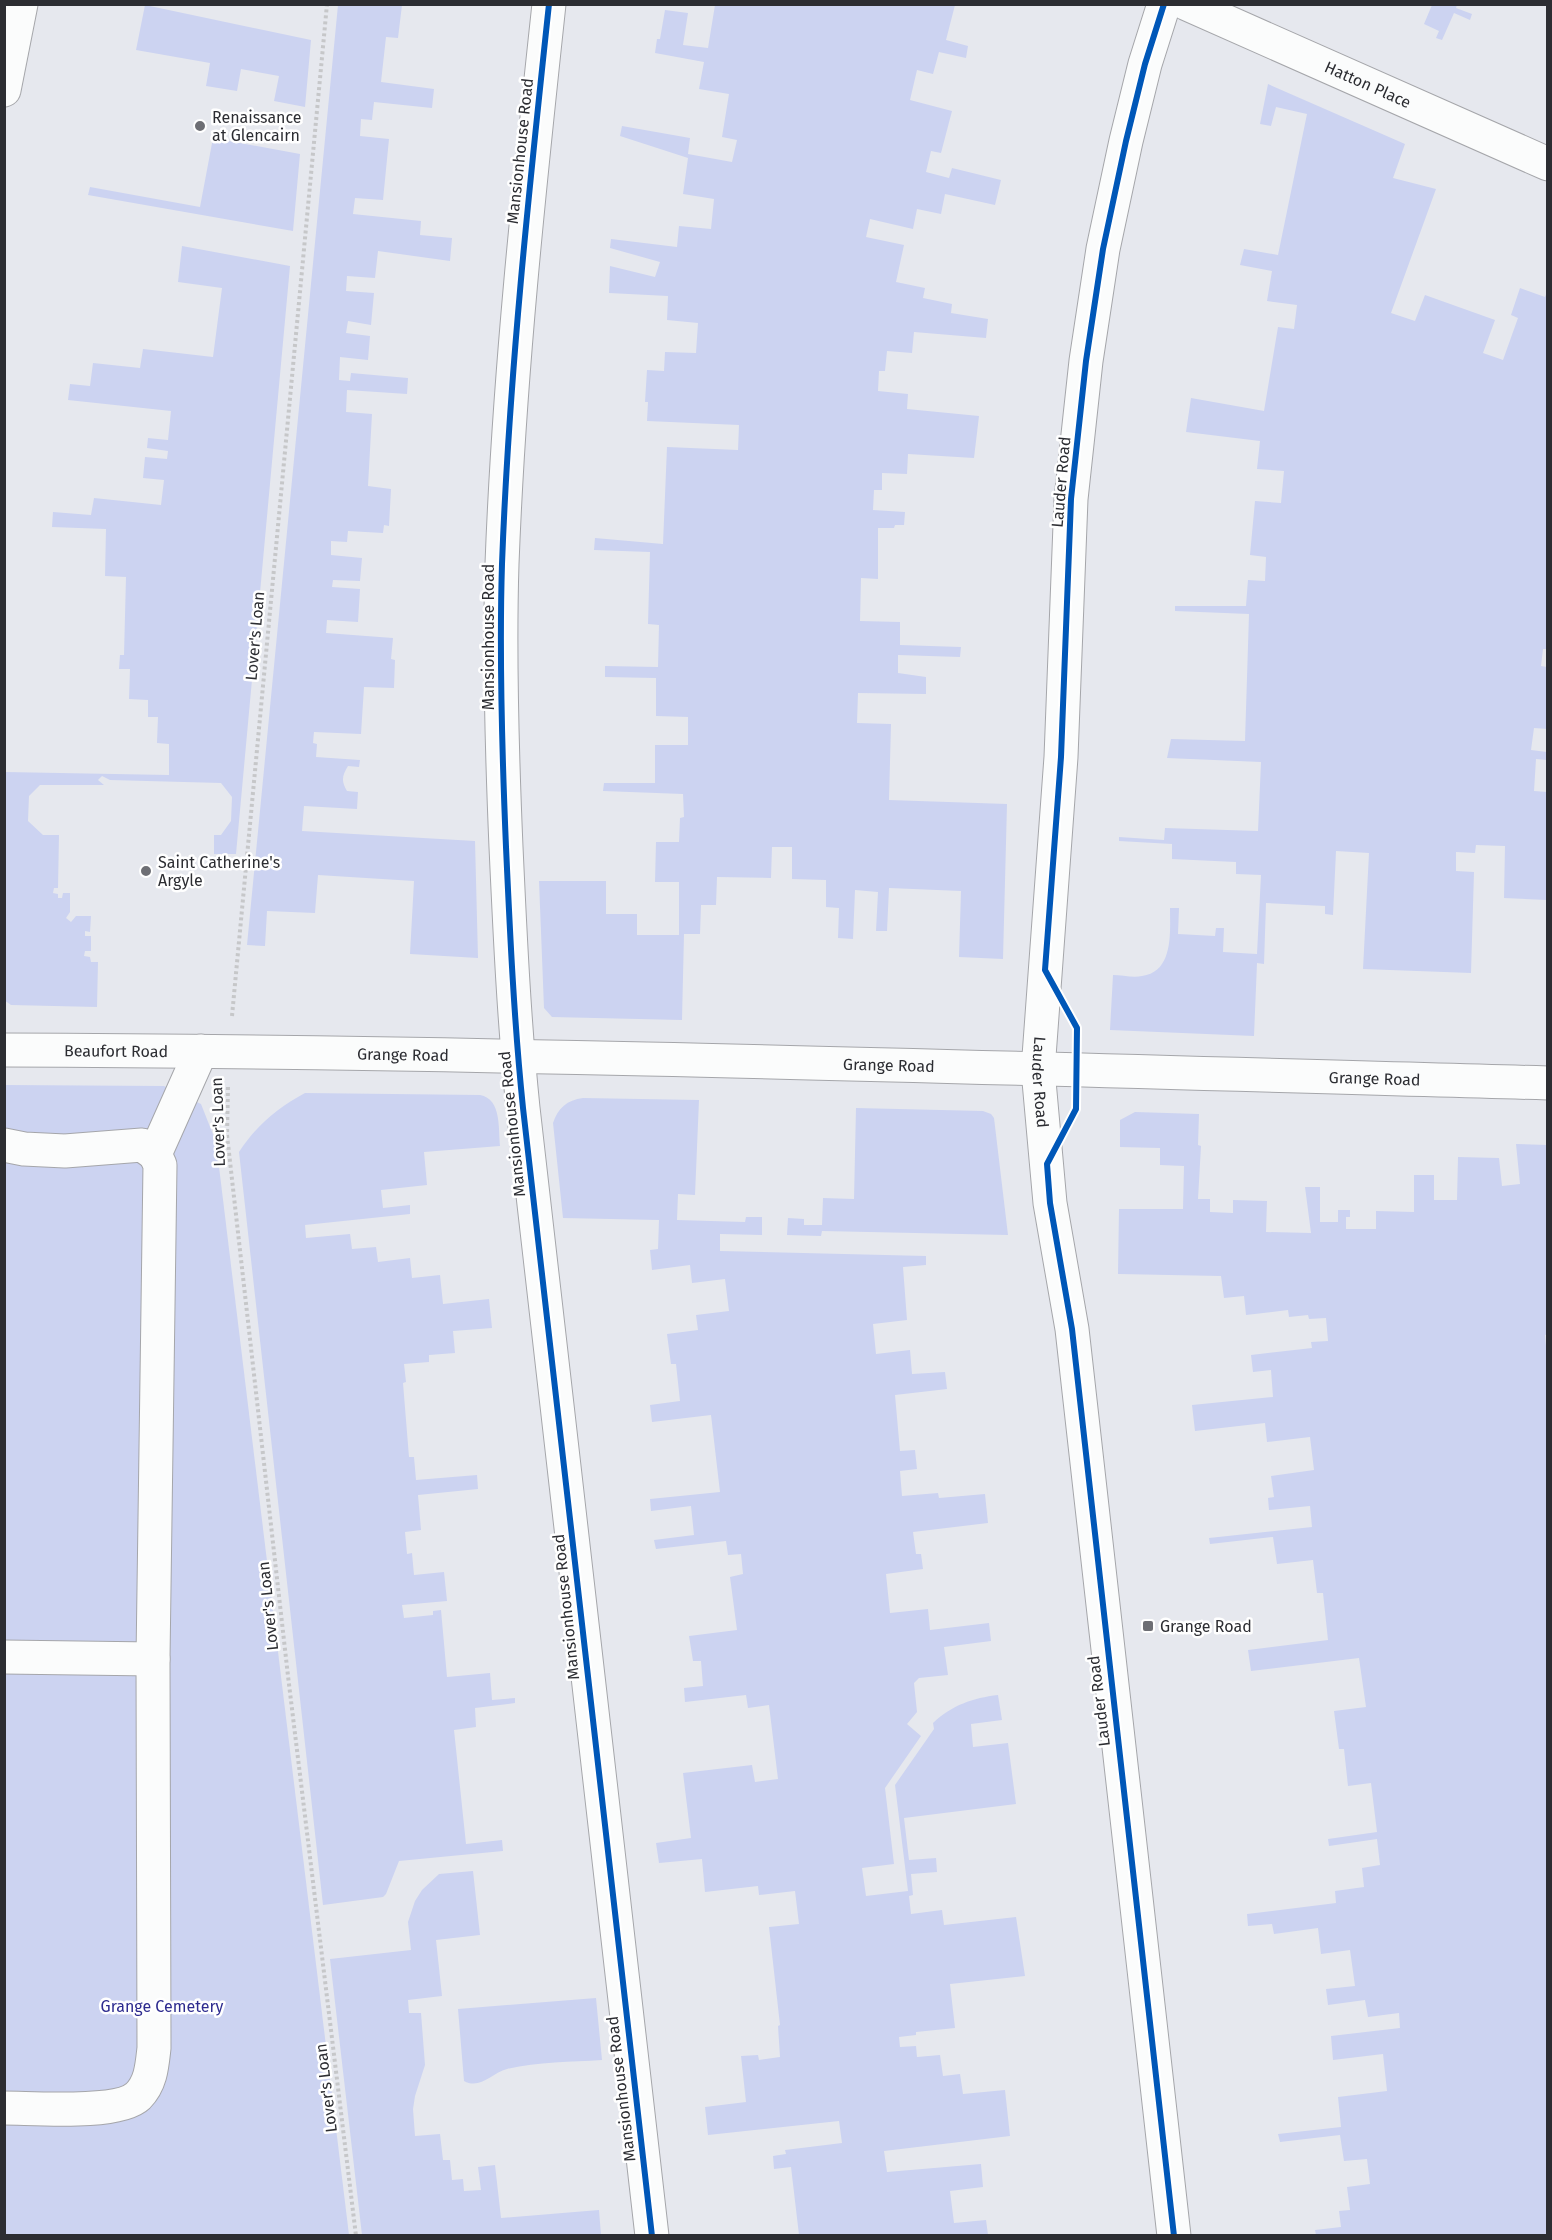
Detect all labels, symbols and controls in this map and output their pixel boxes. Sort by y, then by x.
street label: Hatton Place [1322,57,1414,112]
street label: Mansionhouse Road [503,77,537,225]
place label: Renaissance at Glencairn [212,108,302,145]
marker: Renaissance at Glencairn [193,119,207,133]
street label: Lauder Road [1048,436,1074,528]
street label: Mansionhouse Road [479,564,498,710]
street label: Lover's Loan [242,591,268,681]
place label: Saint Catherine's Argyle [158,853,280,890]
marker: Saint Catherine's Argyle [139,864,153,878]
street label: Lauder Road [1028,1036,1053,1129]
street label: Beaufort Road [64,1041,168,1061]
street label: Grange Road [357,1044,449,1065]
street label: Mansionhouse Road [495,1050,529,1198]
street label: Grange Road [843,1054,935,1076]
street label: Grange Road [1328,1067,1421,1089]
street label: Lover's Loan [207,1077,229,1167]
street label: Mansionhouse Road [549,1533,583,1681]
street label: Lover's Loan [254,1560,282,1652]
place label: Grange Road [1160,1617,1252,1636]
marker: Grange Road [1141,1619,1155,1633]
street label: Lauder Road [1084,1654,1114,1748]
park label: Grange Cemetery [101,1997,224,2016]
street label: Mansionhouse Road [603,2015,639,2163]
street label: Lover's Loan [311,2042,341,2134]

